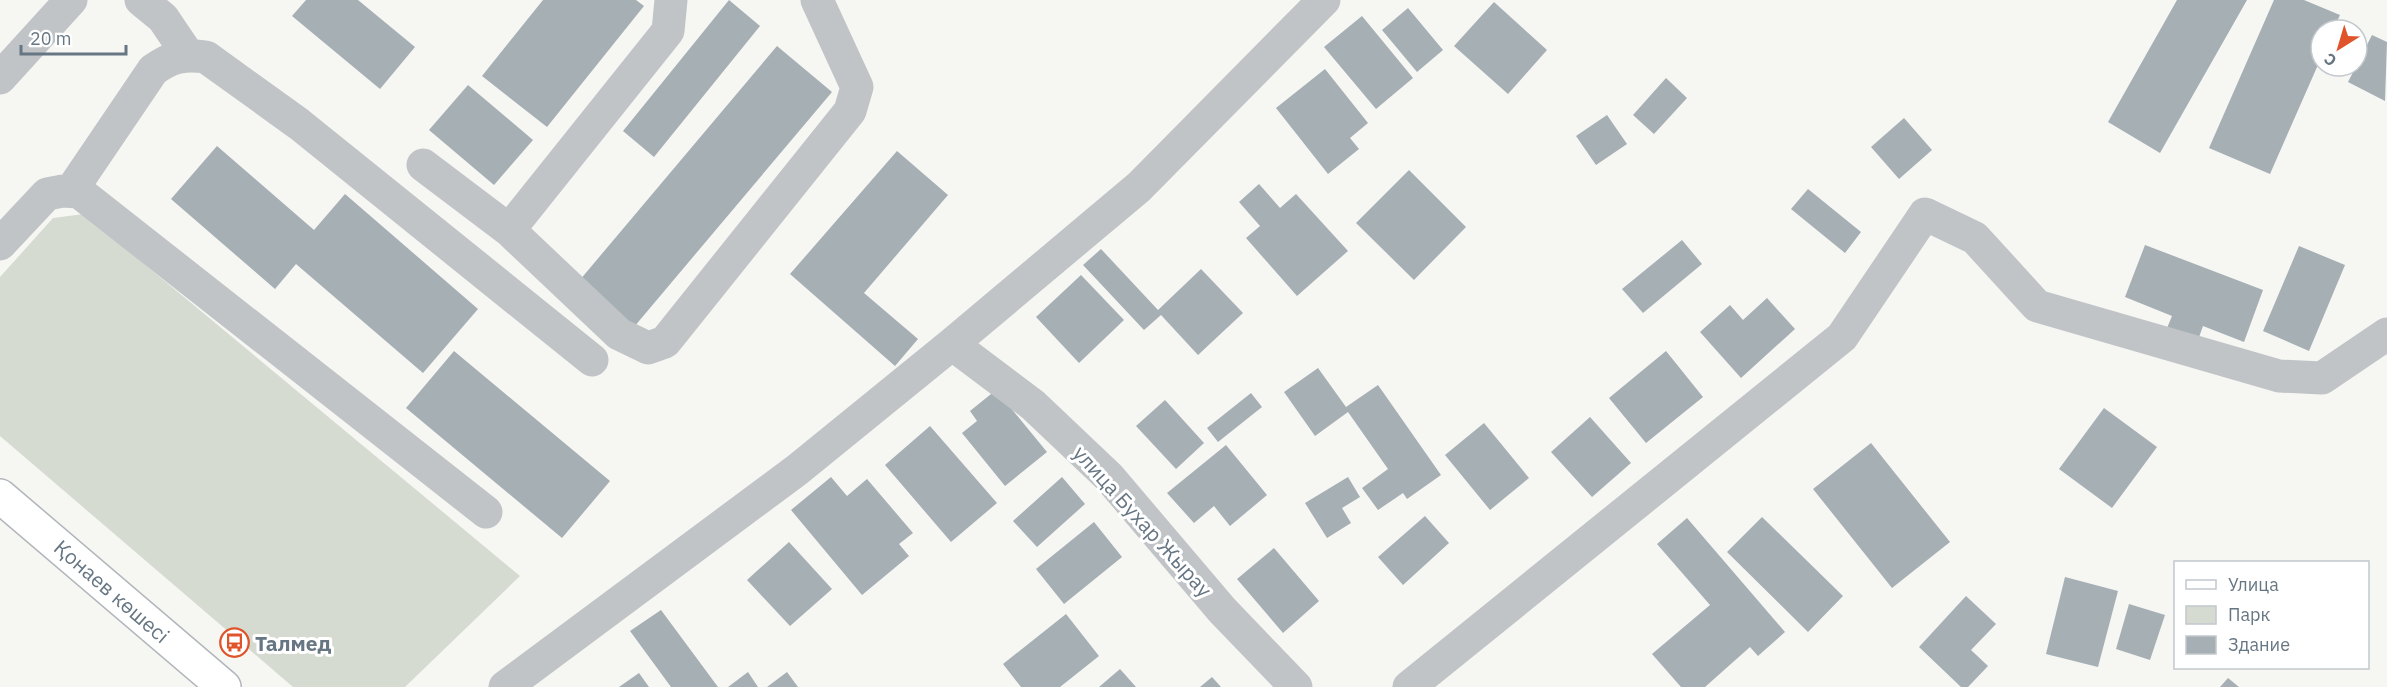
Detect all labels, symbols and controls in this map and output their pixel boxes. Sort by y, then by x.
scale bar [21,18,126,56]
north arrow [2309,18,2369,78]
text: 20 m [30,27,72,50]
text: С [2320,49,2340,71]
street label: улица Бухар Жырау [1067,439,1219,603]
street label: Қонаев көшесі [48,533,176,649]
legend [2174,561,2369,669]
text: Улица [2228,573,2279,596]
text: Парк [2228,603,2271,626]
bus stop icon: Талмед [218,627,250,659]
place label: Талмед [255,629,332,657]
text: Здание [2228,633,2290,656]

